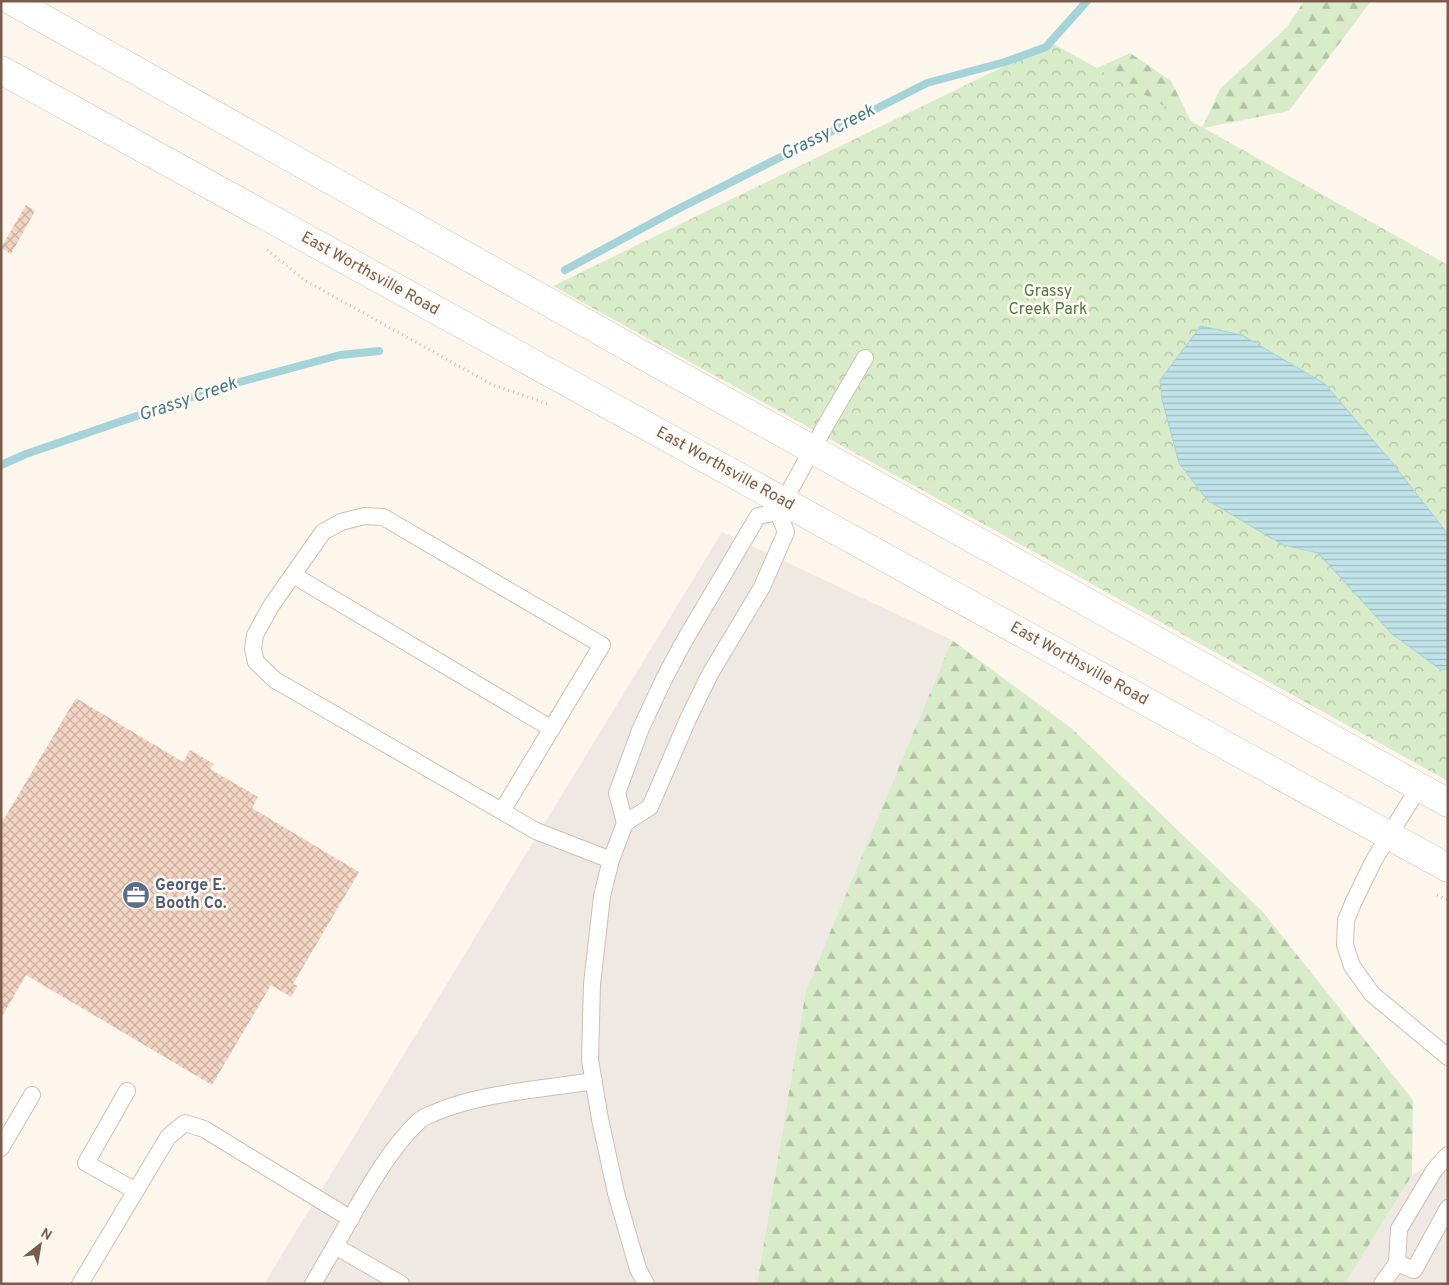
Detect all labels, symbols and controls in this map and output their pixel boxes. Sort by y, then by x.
water label: Grassy Creek [777,99,880,166]
street label: East Worthsville Road [297,228,443,320]
park label: Grassy Creek Park [1009,282,1087,320]
water label: Grassy Creek [136,372,241,427]
street label: East Worthsville Road [652,423,798,515]
street label: East Worthsville Road [1006,618,1152,710]
place label: George E. Booth Co. [155,876,227,914]
office icon: George E. Booth Co. [121,880,151,910]
north arrow [15,1220,65,1270]
text: N [37,1225,55,1245]

